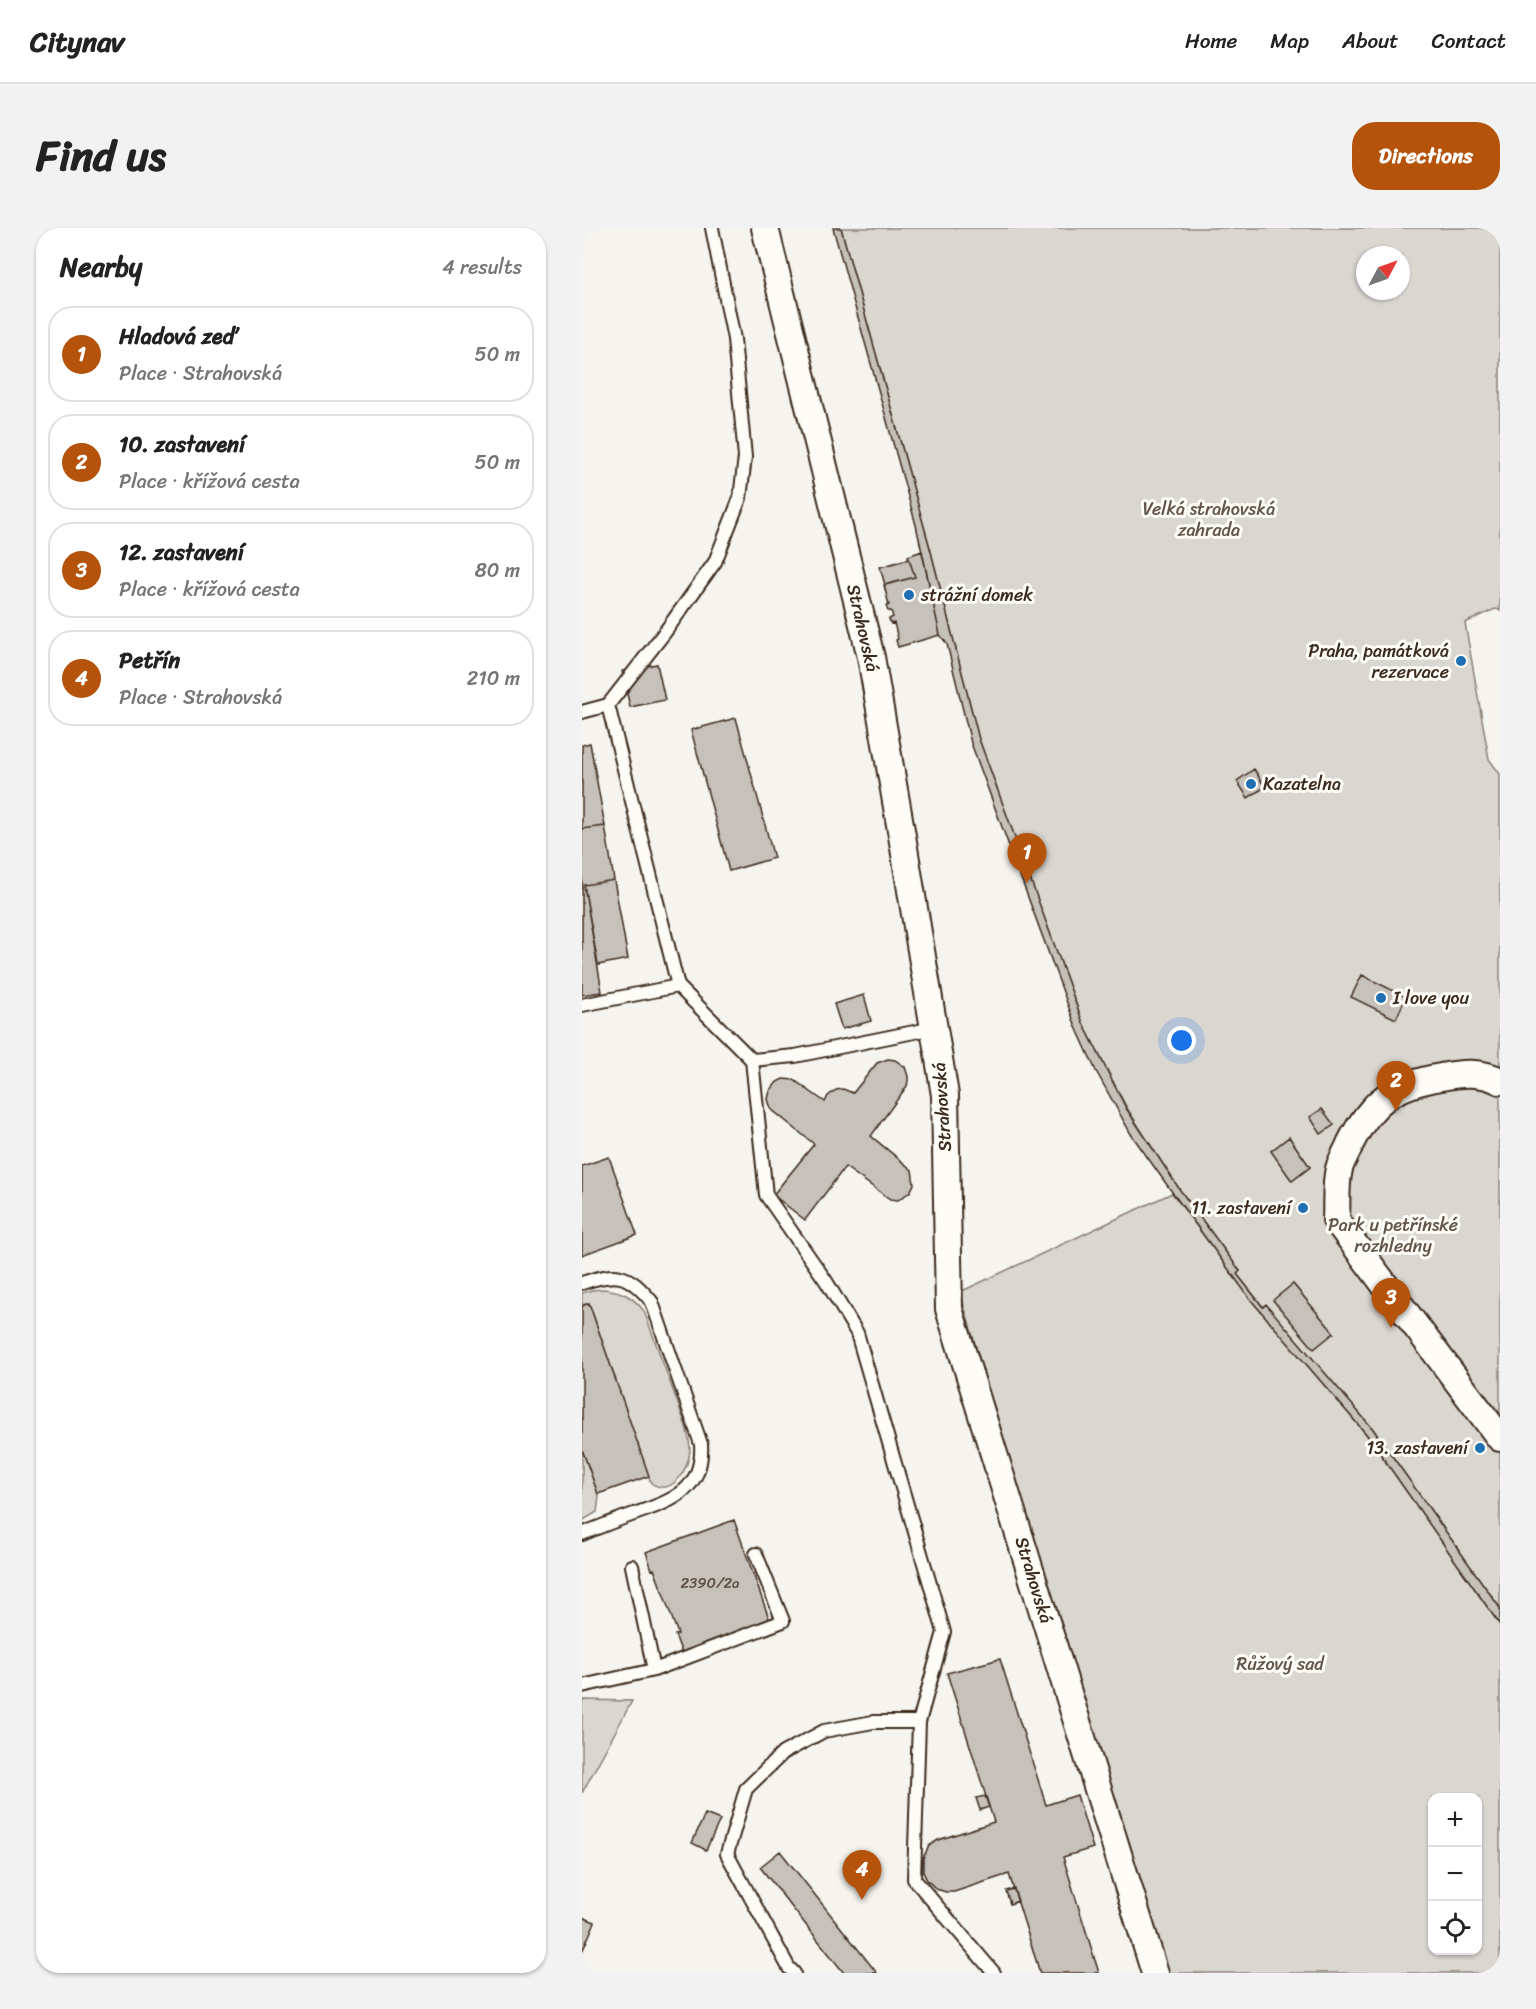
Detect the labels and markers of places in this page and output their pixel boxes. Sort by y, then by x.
place label: strážní domek [920,579,1033,611]
marker: strážní domek [902,588,916,602]
place label: Praha, památková rezervace [1308,635,1449,688]
marker: Praha, památková rezervace [1454,654,1468,668]
place label: Kazatelna [1263,768,1341,800]
marker: Kazatelna [1244,777,1258,791]
pin: 1 [1008,834,1046,883]
place label: I love you [1392,982,1470,1014]
marker: I love you [1374,991,1388,1005]
pin: 2 [1376,1062,1416,1111]
place label: 11. zastavení [1192,1192,1293,1224]
marker: 11. zastavení [1296,1201,1310,1215]
pin: 3 [1372,1278,1410,1328]
place label: 13. zastavení [1366,1432,1470,1464]
marker: 13. zastavení [1473,1441,1487,1455]
pin: 4 [842,1850,882,1900]

